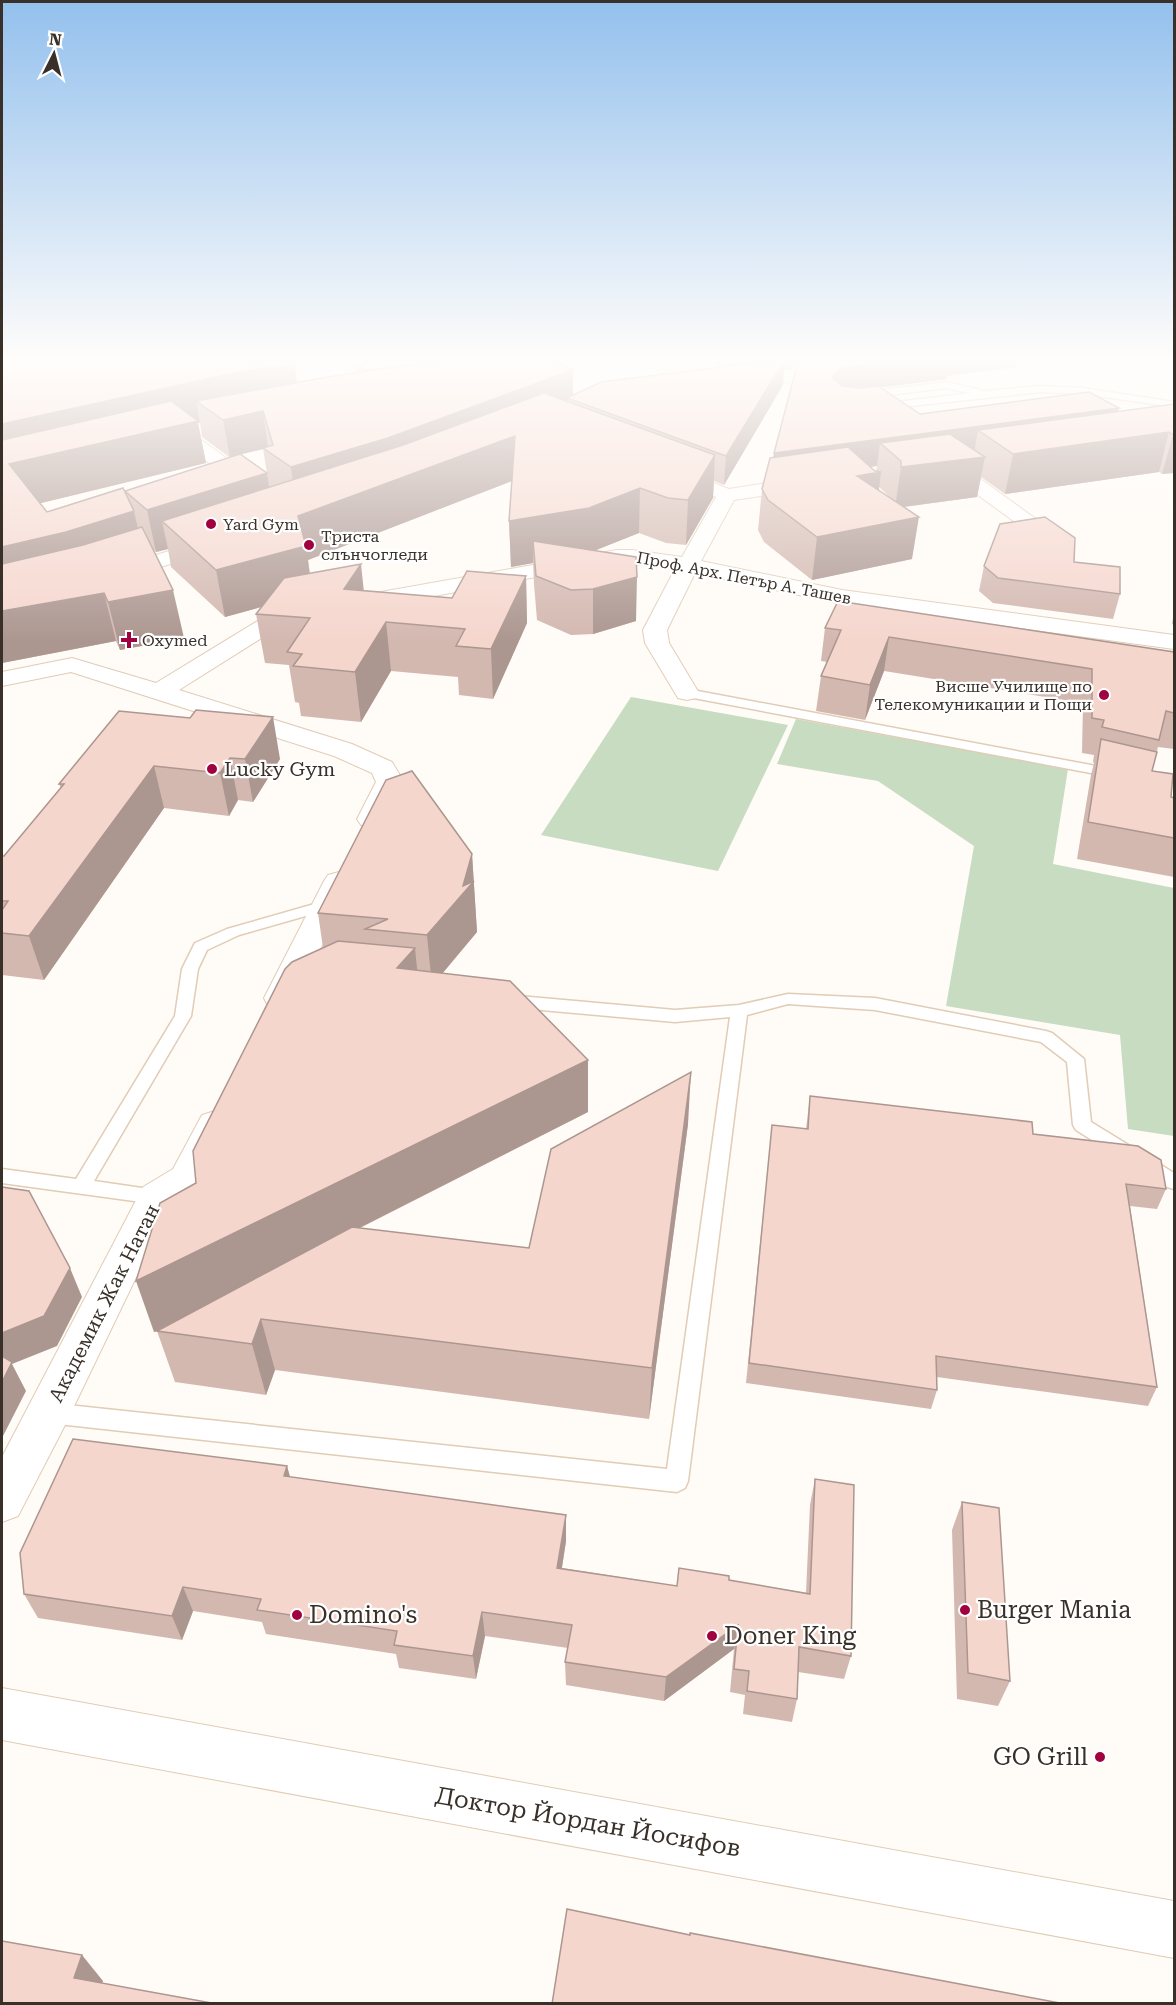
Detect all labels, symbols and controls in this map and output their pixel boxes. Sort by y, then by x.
north arrow [24,24,84,84]
text: N [48,29,63,50]
place label: Yard Gym [223,515,299,534]
marker: Yard Gym [204,517,218,531]
place label: Триста слънчогледи [321,527,428,564]
marker: Триста слънчогледи [302,538,316,552]
street label: Проф. Арх. Петър А. Ташев [635,548,853,608]
marker: Oxymed [120,631,138,649]
place label: Oxymed [142,631,207,650]
place label: Висше Училище по Телекомуникации и Пощи [874,677,1092,714]
marker: Висше Училище по Телекомуникации и Пощи [1097,688,1111,702]
place label: Lucky Gym [224,757,335,781]
marker: Lucky Gym [205,762,219,776]
street label: Академик Жак Натан [44,1200,164,1406]
place label: Burger Mania [977,1596,1131,1624]
place label: Domino's [309,1601,417,1629]
marker: Burger Mania [958,1603,972,1617]
marker: Domino's [290,1608,304,1622]
place label: Doner King [724,1622,857,1650]
marker: Doner King [705,1629,719,1643]
place label: GO Grill [993,1743,1088,1771]
marker: GO Grill [1093,1750,1107,1764]
street label: Доктор Йордан Йосифов [433,1780,743,1863]

